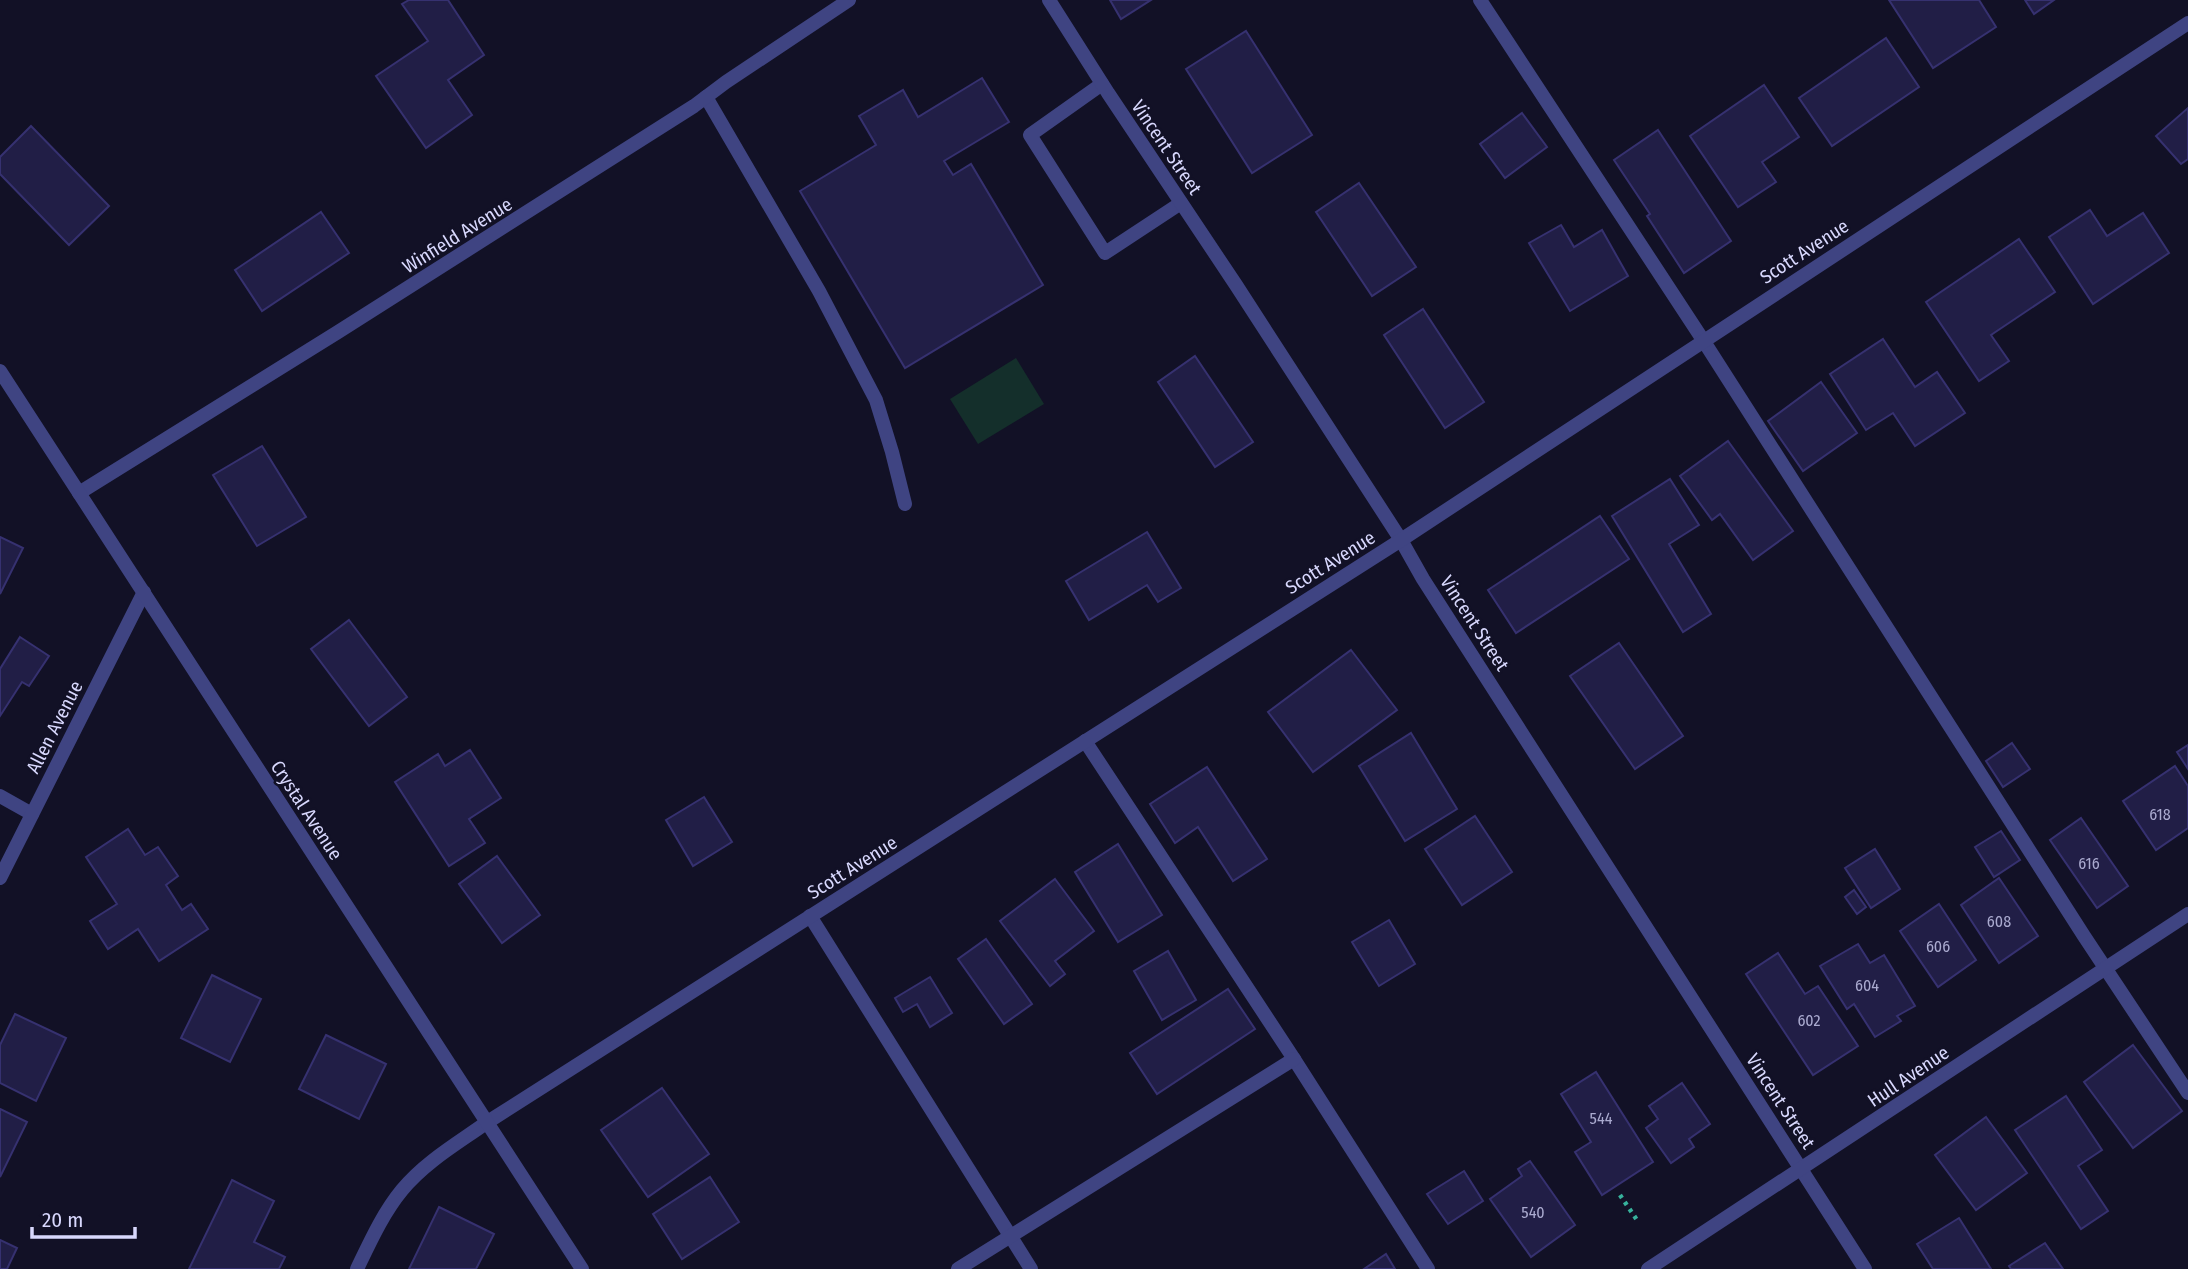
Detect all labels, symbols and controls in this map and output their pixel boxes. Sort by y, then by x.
street label: Vincent Street [1127,96,1207,200]
street label: Winfield Avenue [398,193,516,278]
street label: Scott Avenue [1756,214,1853,289]
street label: Scott Avenue [1281,526,1379,599]
street label: Vincent Street [1435,571,1514,676]
street label: Allen Avenue [21,677,88,777]
street label: Crystal Avenue [266,756,347,864]
house number: 618 [2149,805,2171,824]
street label: Scott Avenue [803,831,901,904]
house number: 616 [2078,854,2100,873]
house number: 608 [1987,912,2011,931]
house number: 606 [1926,937,1950,956]
house number: 604 [1855,976,1879,995]
house number: 602 [1797,1011,1821,1030]
street label: Hull Avenue [1863,1041,1953,1112]
street label: Vincent Street [1741,1049,1820,1154]
house number: 544 [1590,1109,1613,1128]
scale bar [32,1196,135,1240]
house number: 540 [1521,1203,1545,1222]
text: 20 m [42,1207,83,1233]

